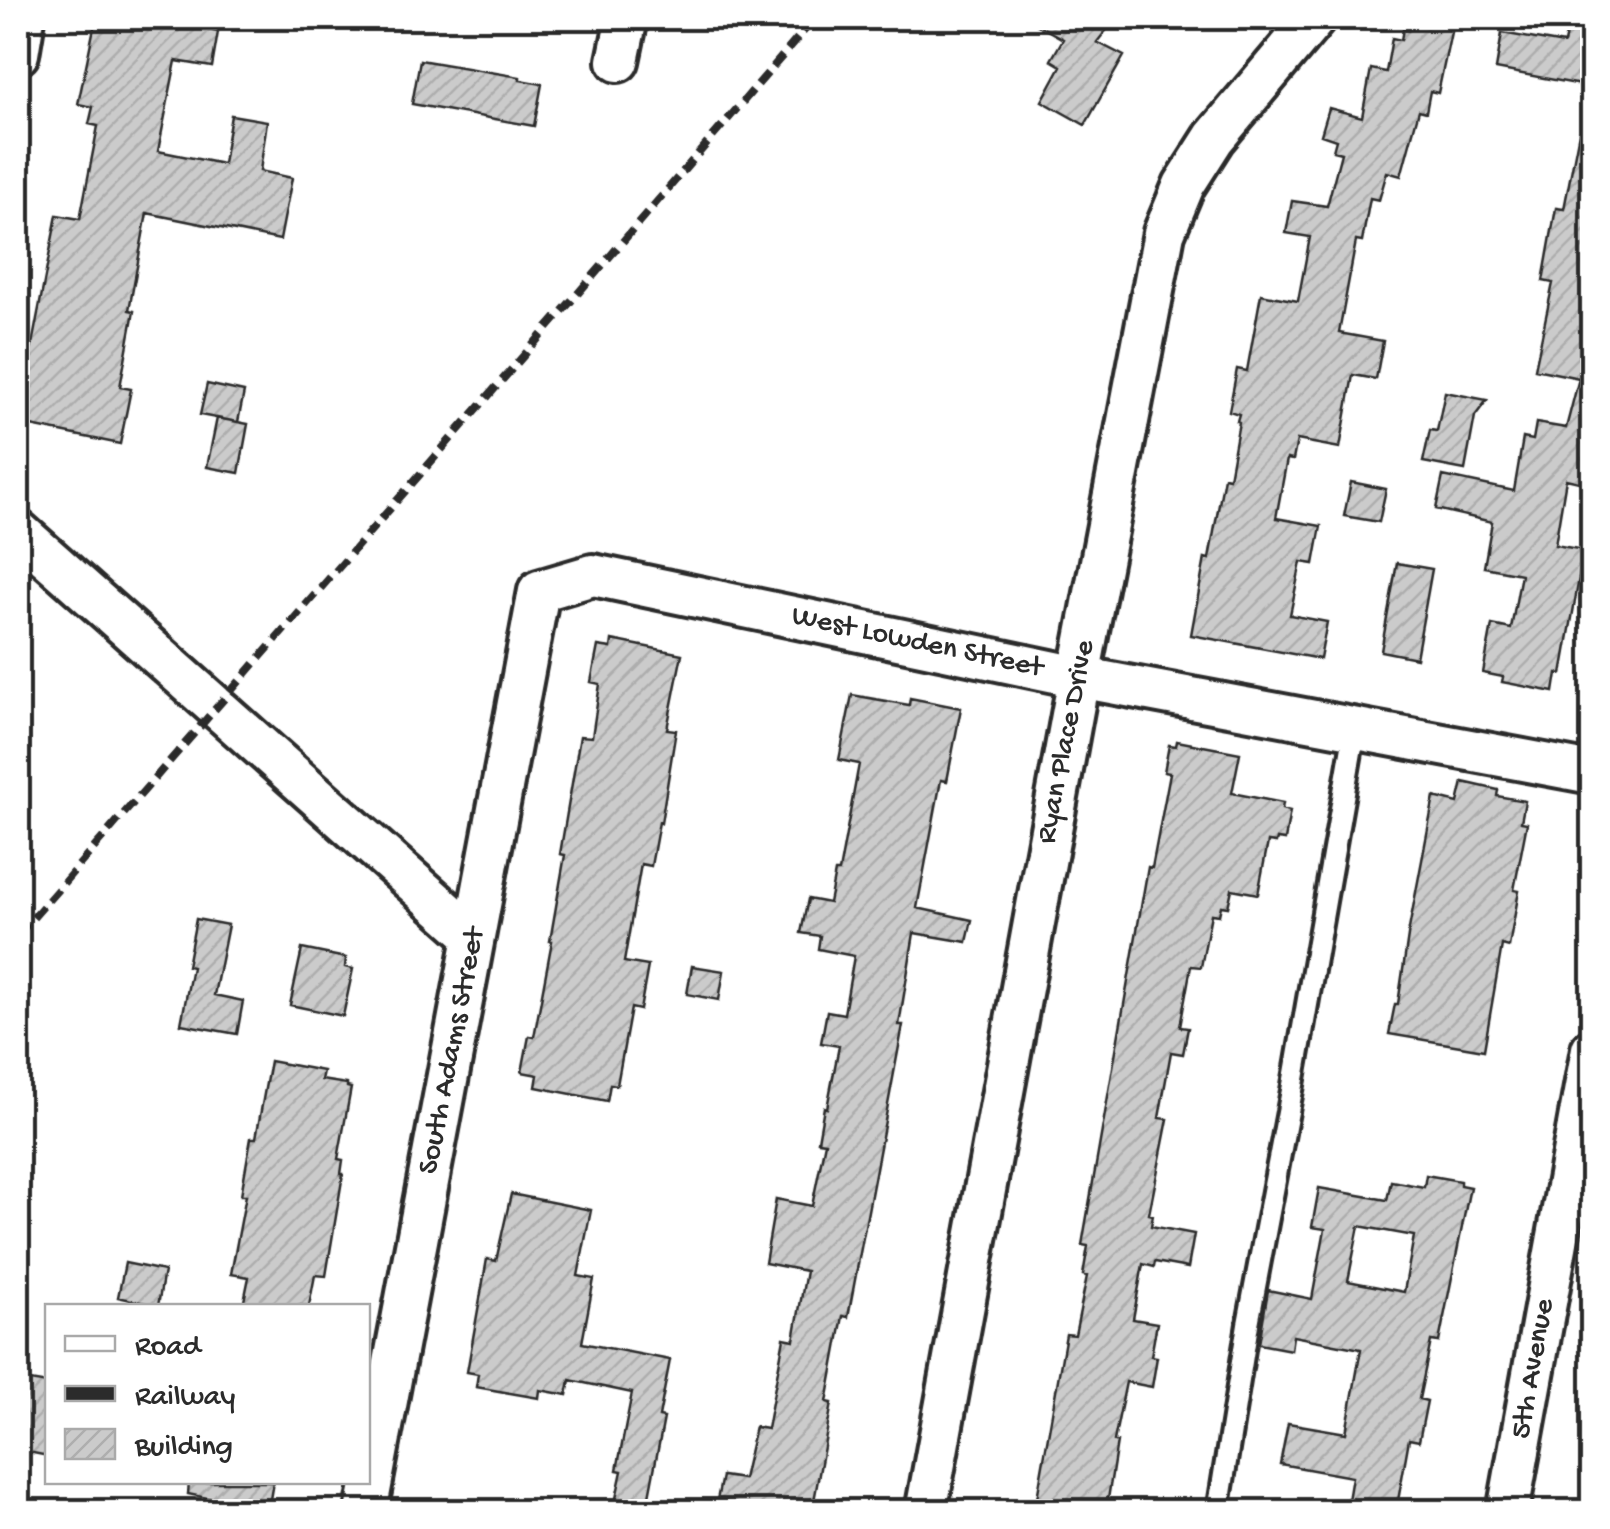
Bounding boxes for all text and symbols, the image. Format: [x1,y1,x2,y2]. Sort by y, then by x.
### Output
street label: West Lowden Street [788,599,1048,687]
street label: Ryan Place Drive [1030,637,1104,847]
street label: South Adams Street [412,922,495,1177]
street label: 5th Avenue [1504,1296,1564,1442]
legend [45,1304,370,1484]
text: Road [135,1331,203,1366]
text: Railway [135,1381,235,1416]
text: Building [134,1431,233,1466]

